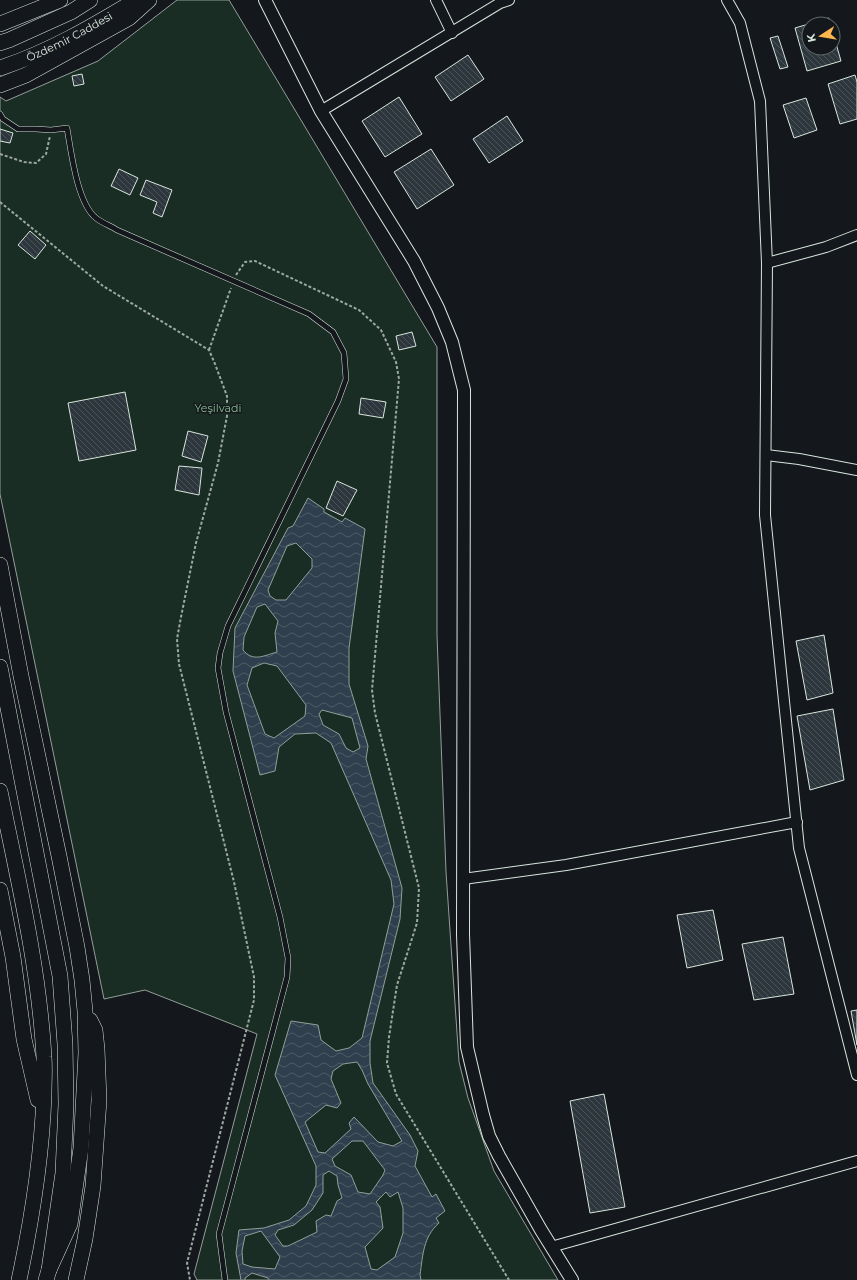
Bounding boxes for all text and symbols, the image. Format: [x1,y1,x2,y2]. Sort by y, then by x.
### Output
street label: Özdemir Caddesi [24,9,115,65]
north arrow [801,16,841,56]
text: K [803,32,819,44]
park label: Yeşilvadi [195,401,241,415]

